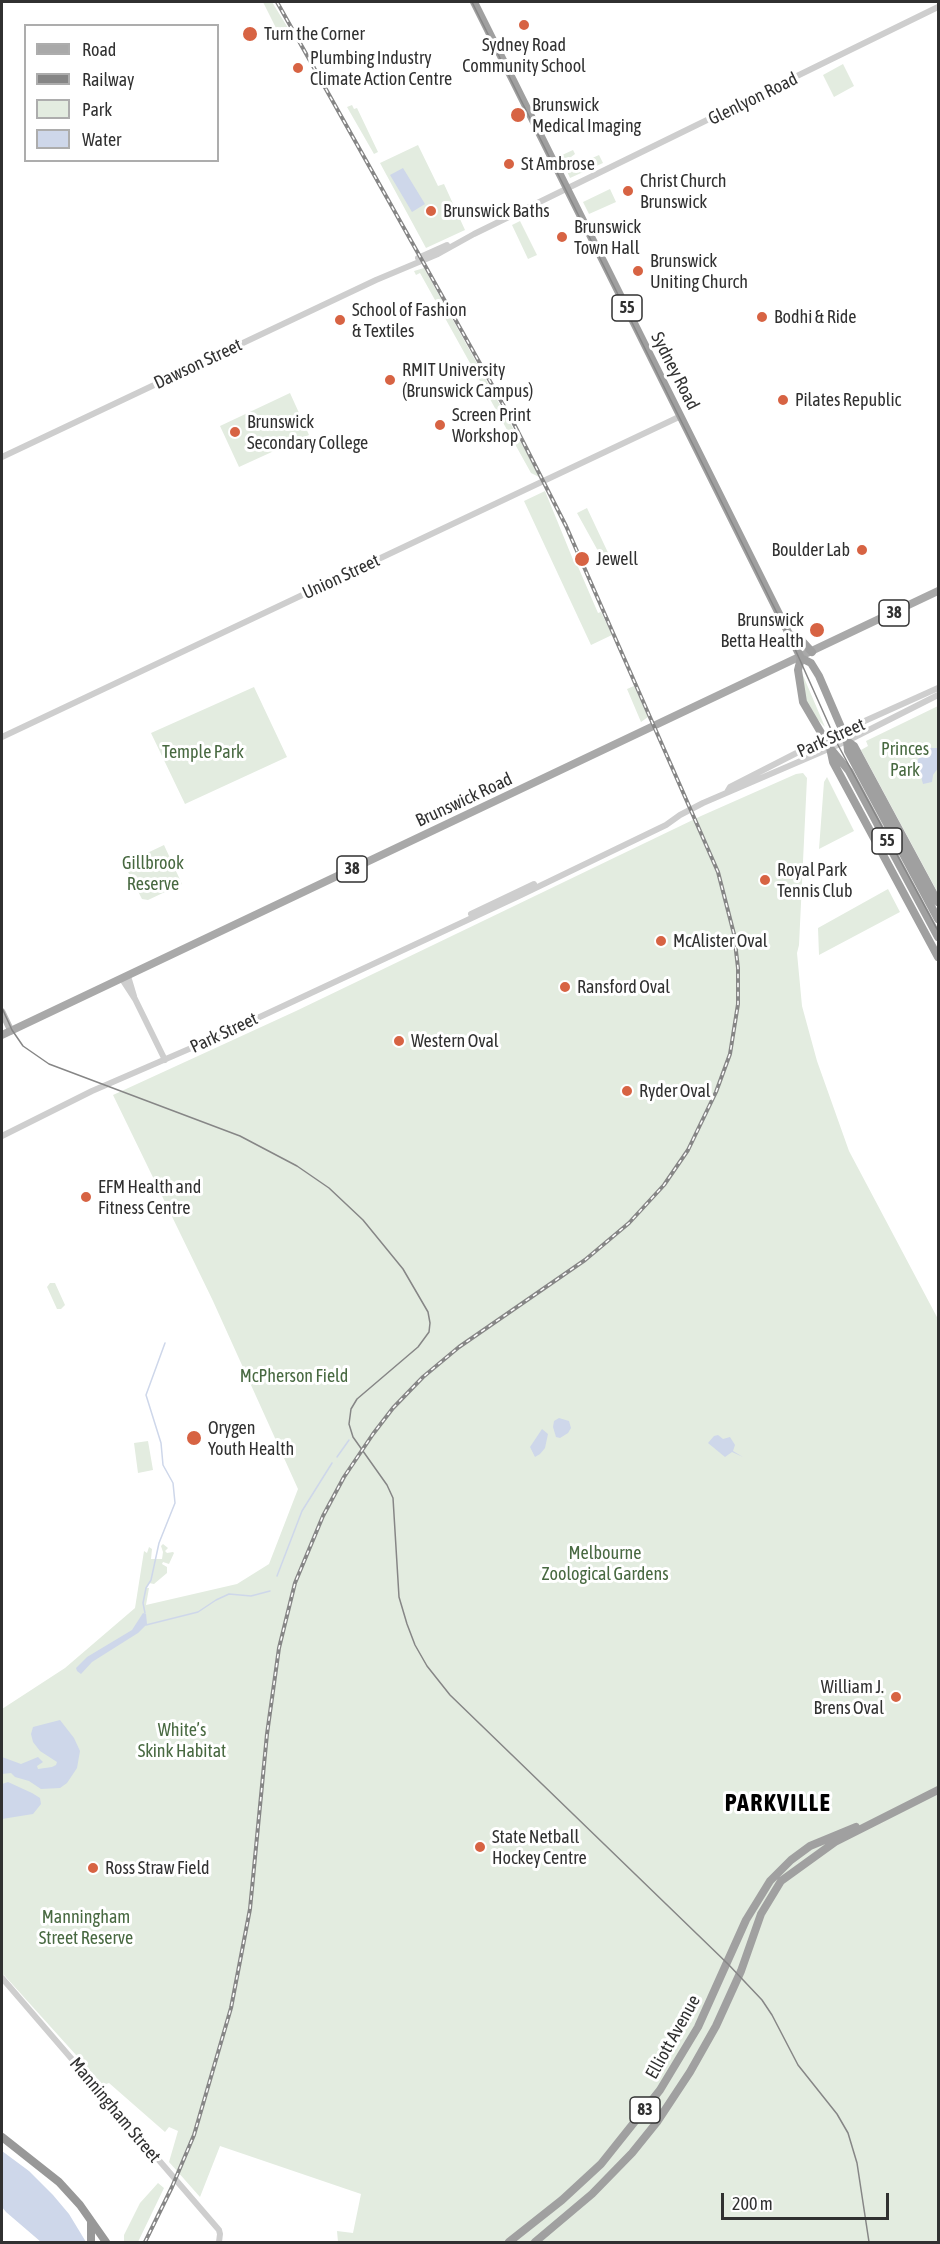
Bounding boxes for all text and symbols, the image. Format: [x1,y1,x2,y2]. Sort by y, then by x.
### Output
marker: Sydney Road Community School [517,18,531,32]
place label: Turn the Corner [264,23,365,45]
legend [24,24,219,162]
marker: Turn the Corner [241,25,259,43]
place label: Sydney Road Community School [462,34,586,76]
text: Road [82,39,116,60]
place label: Plumbing Industry Climate Action Centre [310,47,452,90]
marker: Plumbing Industry Climate Action Centre [291,61,305,75]
street label: Glenlyon Road [705,68,801,130]
text: Railway [82,69,134,90]
place label: Brunswick Medical Imaging [532,94,641,136]
text: Park [82,99,112,120]
marker: Brunswick Medical Imaging [509,106,527,124]
text: Water [82,129,121,150]
place label: St Ambrose [521,153,595,175]
marker: St Ambrose [502,157,516,171]
place label: Christ Church Brunswick [640,170,727,213]
marker: Christ Church Brunswick [621,184,635,198]
place label: Brunswick Baths [443,200,550,222]
marker: Brunswick Baths [424,204,438,218]
place label: Brunswick Town Hall [574,216,641,258]
marker: Brunswick Town Hall [555,230,569,244]
place label: Brunswick Uniting Church [650,250,748,292]
marker: Brunswick Uniting Church [631,264,645,278]
road number: 55 [612,295,642,321]
place label: School of Fashion & Textiles [352,299,467,342]
place label: Bodhi & Ride [774,306,857,328]
marker: Bodhi & Ride [755,310,769,324]
marker: School of Fashion & Textiles [333,313,347,327]
street label: Sydney Road [646,329,704,413]
street label: Dawson Street [151,334,245,394]
place label: RMIT University (Brunswick Campus) [402,359,533,401]
marker: RMIT University (Brunswick Campus) [383,373,397,387]
place label: Pilates Republic [795,389,901,411]
marker: Pilates Republic [776,393,790,407]
place label: Screen Print Workshop [452,404,531,446]
place label: Brunswick Secondary College [247,411,368,454]
marker: Screen Print Workshop [433,418,447,432]
marker: Brunswick Secondary College [228,425,242,439]
place label: Boulder Lab [771,539,850,561]
marker: Boulder Lab [855,543,869,557]
place label: Jewell [596,548,638,570]
street label: Union Street [299,550,383,604]
marker: Jewell [573,550,591,568]
road number: 38 [879,600,909,626]
place label: Brunswick Betta Health [720,609,804,652]
marker: Brunswick Betta Health [808,621,826,639]
street label: Park Street [794,713,868,763]
park label: Princes Park [881,738,929,780]
park label: Temple Park [162,741,244,763]
street label: Brunswick Road [412,768,516,832]
road number: 55 [872,828,902,854]
park label: Gillbrook Reserve [122,852,184,894]
road number: 38 [337,856,367,882]
place label: Royal Park Tennis Club [777,859,853,902]
marker: Royal Park Tennis Club [758,873,772,887]
place label: McAlister Oval [673,930,768,952]
marker: McAlister Oval [654,934,668,948]
place label: Ransford Oval [577,976,670,998]
marker: Ransford Oval [558,980,572,994]
street label: Park Street [187,1008,261,1058]
place label: Western Oval [411,1030,499,1052]
marker: Western Oval [392,1034,406,1048]
place label: Ryder Oval [639,1080,711,1102]
marker: Ryder Oval [620,1084,634,1098]
place label: EFM Health and Fitness Centre [98,1176,201,1218]
marker: EFM Health and Fitness Centre [79,1190,93,1204]
park label: McPherson Field [240,1365,348,1387]
place label: Orygen Youth Health [208,1417,294,1460]
marker: Orygen Youth Health [185,1429,203,1447]
park label: Melbourne Zoological Gardens [541,1542,669,1584]
place label: William J. Brens Oval [814,1676,884,1718]
marker: William J. Brens Oval [889,1690,903,1704]
park label: White’s Skink Habitat [138,1719,226,1762]
district label: PARKVILLE [725,1789,831,1817]
place label: State Netball Hockey Centre [492,1826,587,1868]
marker: State Netball Hockey Centre [473,1840,487,1854]
place label: Ross Straw Field [105,1857,210,1879]
marker: Ross Straw Field [86,1861,100,1875]
park label: Manningham Street Reserve [39,1906,133,1948]
street label: Elliott Avenue [641,1991,705,2083]
street label: Manningham Street [65,2053,165,2167]
road number: 83 [630,2097,660,2123]
scale bar [724,2181,892,2219]
text: 200 m [732,2193,773,2214]

